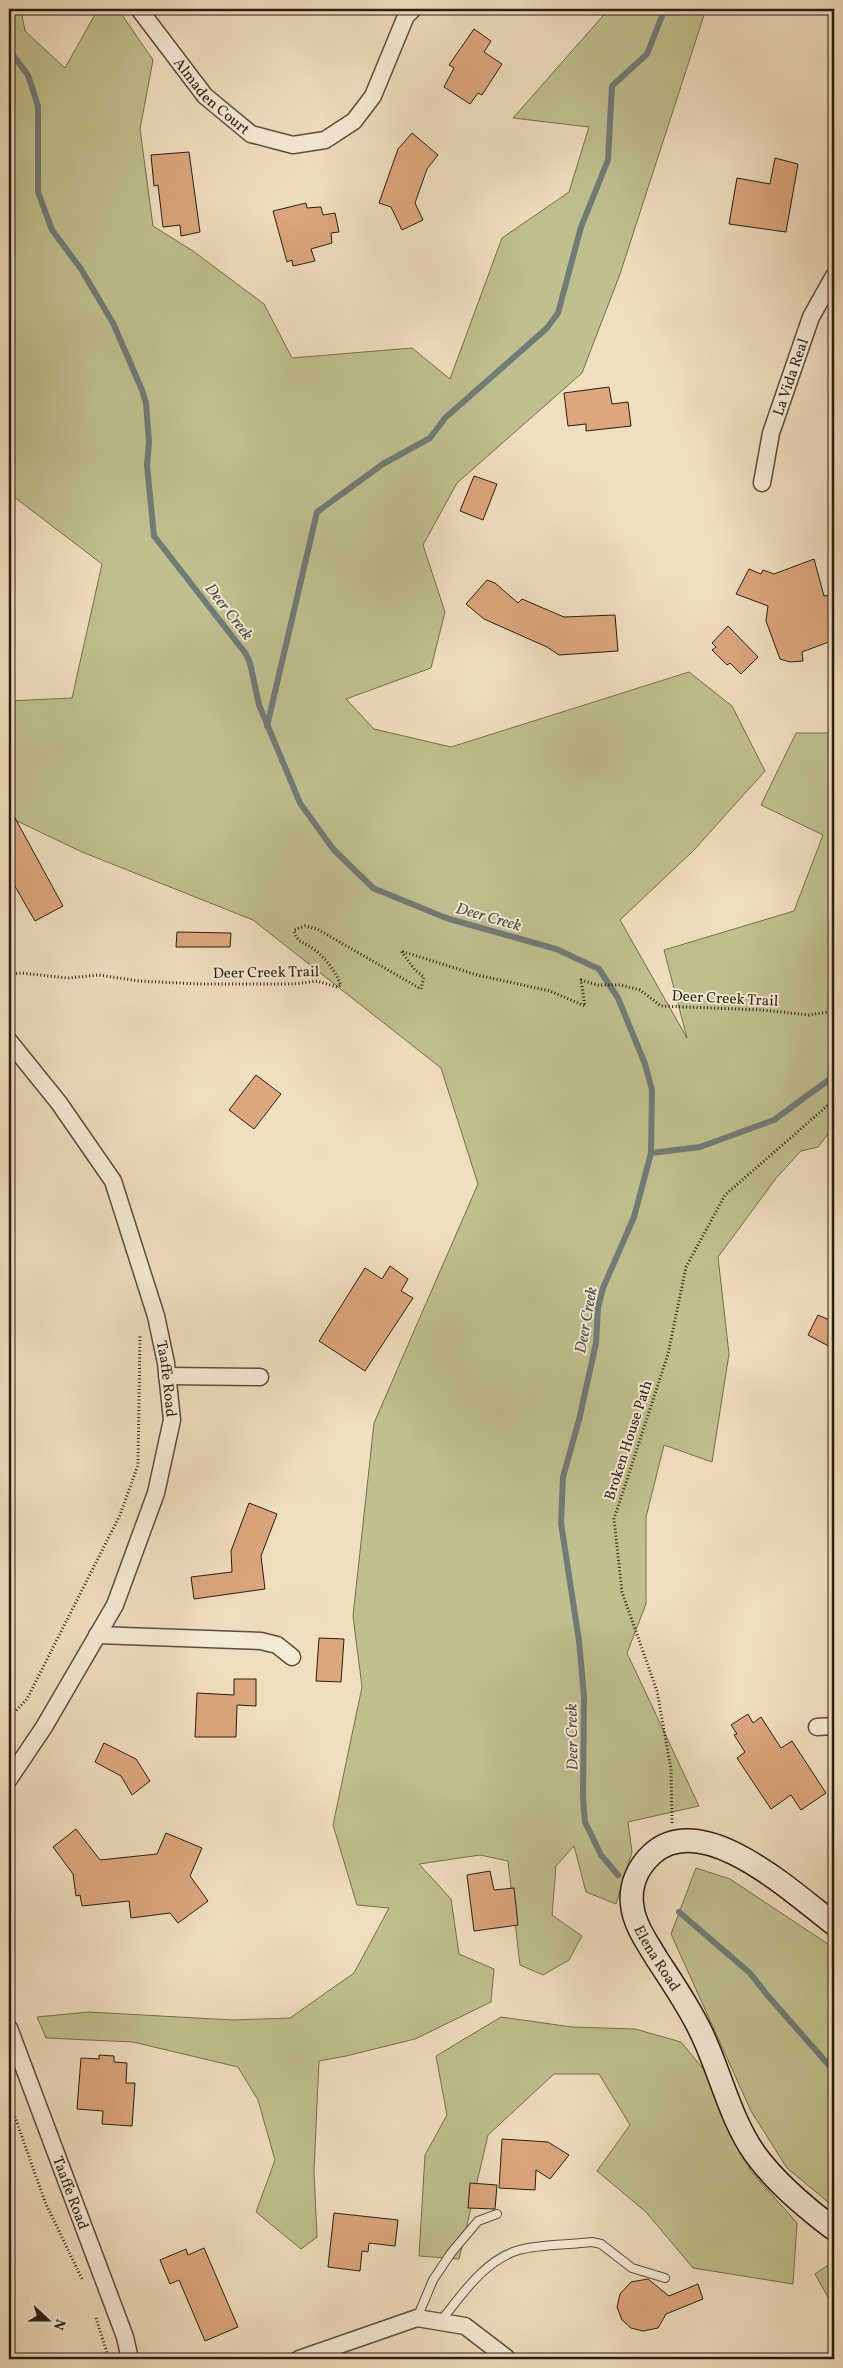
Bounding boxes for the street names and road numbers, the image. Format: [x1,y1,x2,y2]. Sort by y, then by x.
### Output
street label: Almaden Court [168,54,253,141]
street label: La Vida Real [769,336,815,419]
street label: Deer Creek Trail [213,962,319,985]
street label: Deer Creek Trail [671,986,779,1013]
street label: Taaffe Road [150,1339,181,1418]
street label: Broken House Path [600,1378,659,1503]
street label: Elena Road [627,1922,684,1996]
street label: Taaffe Road [46,2154,93,2233]

